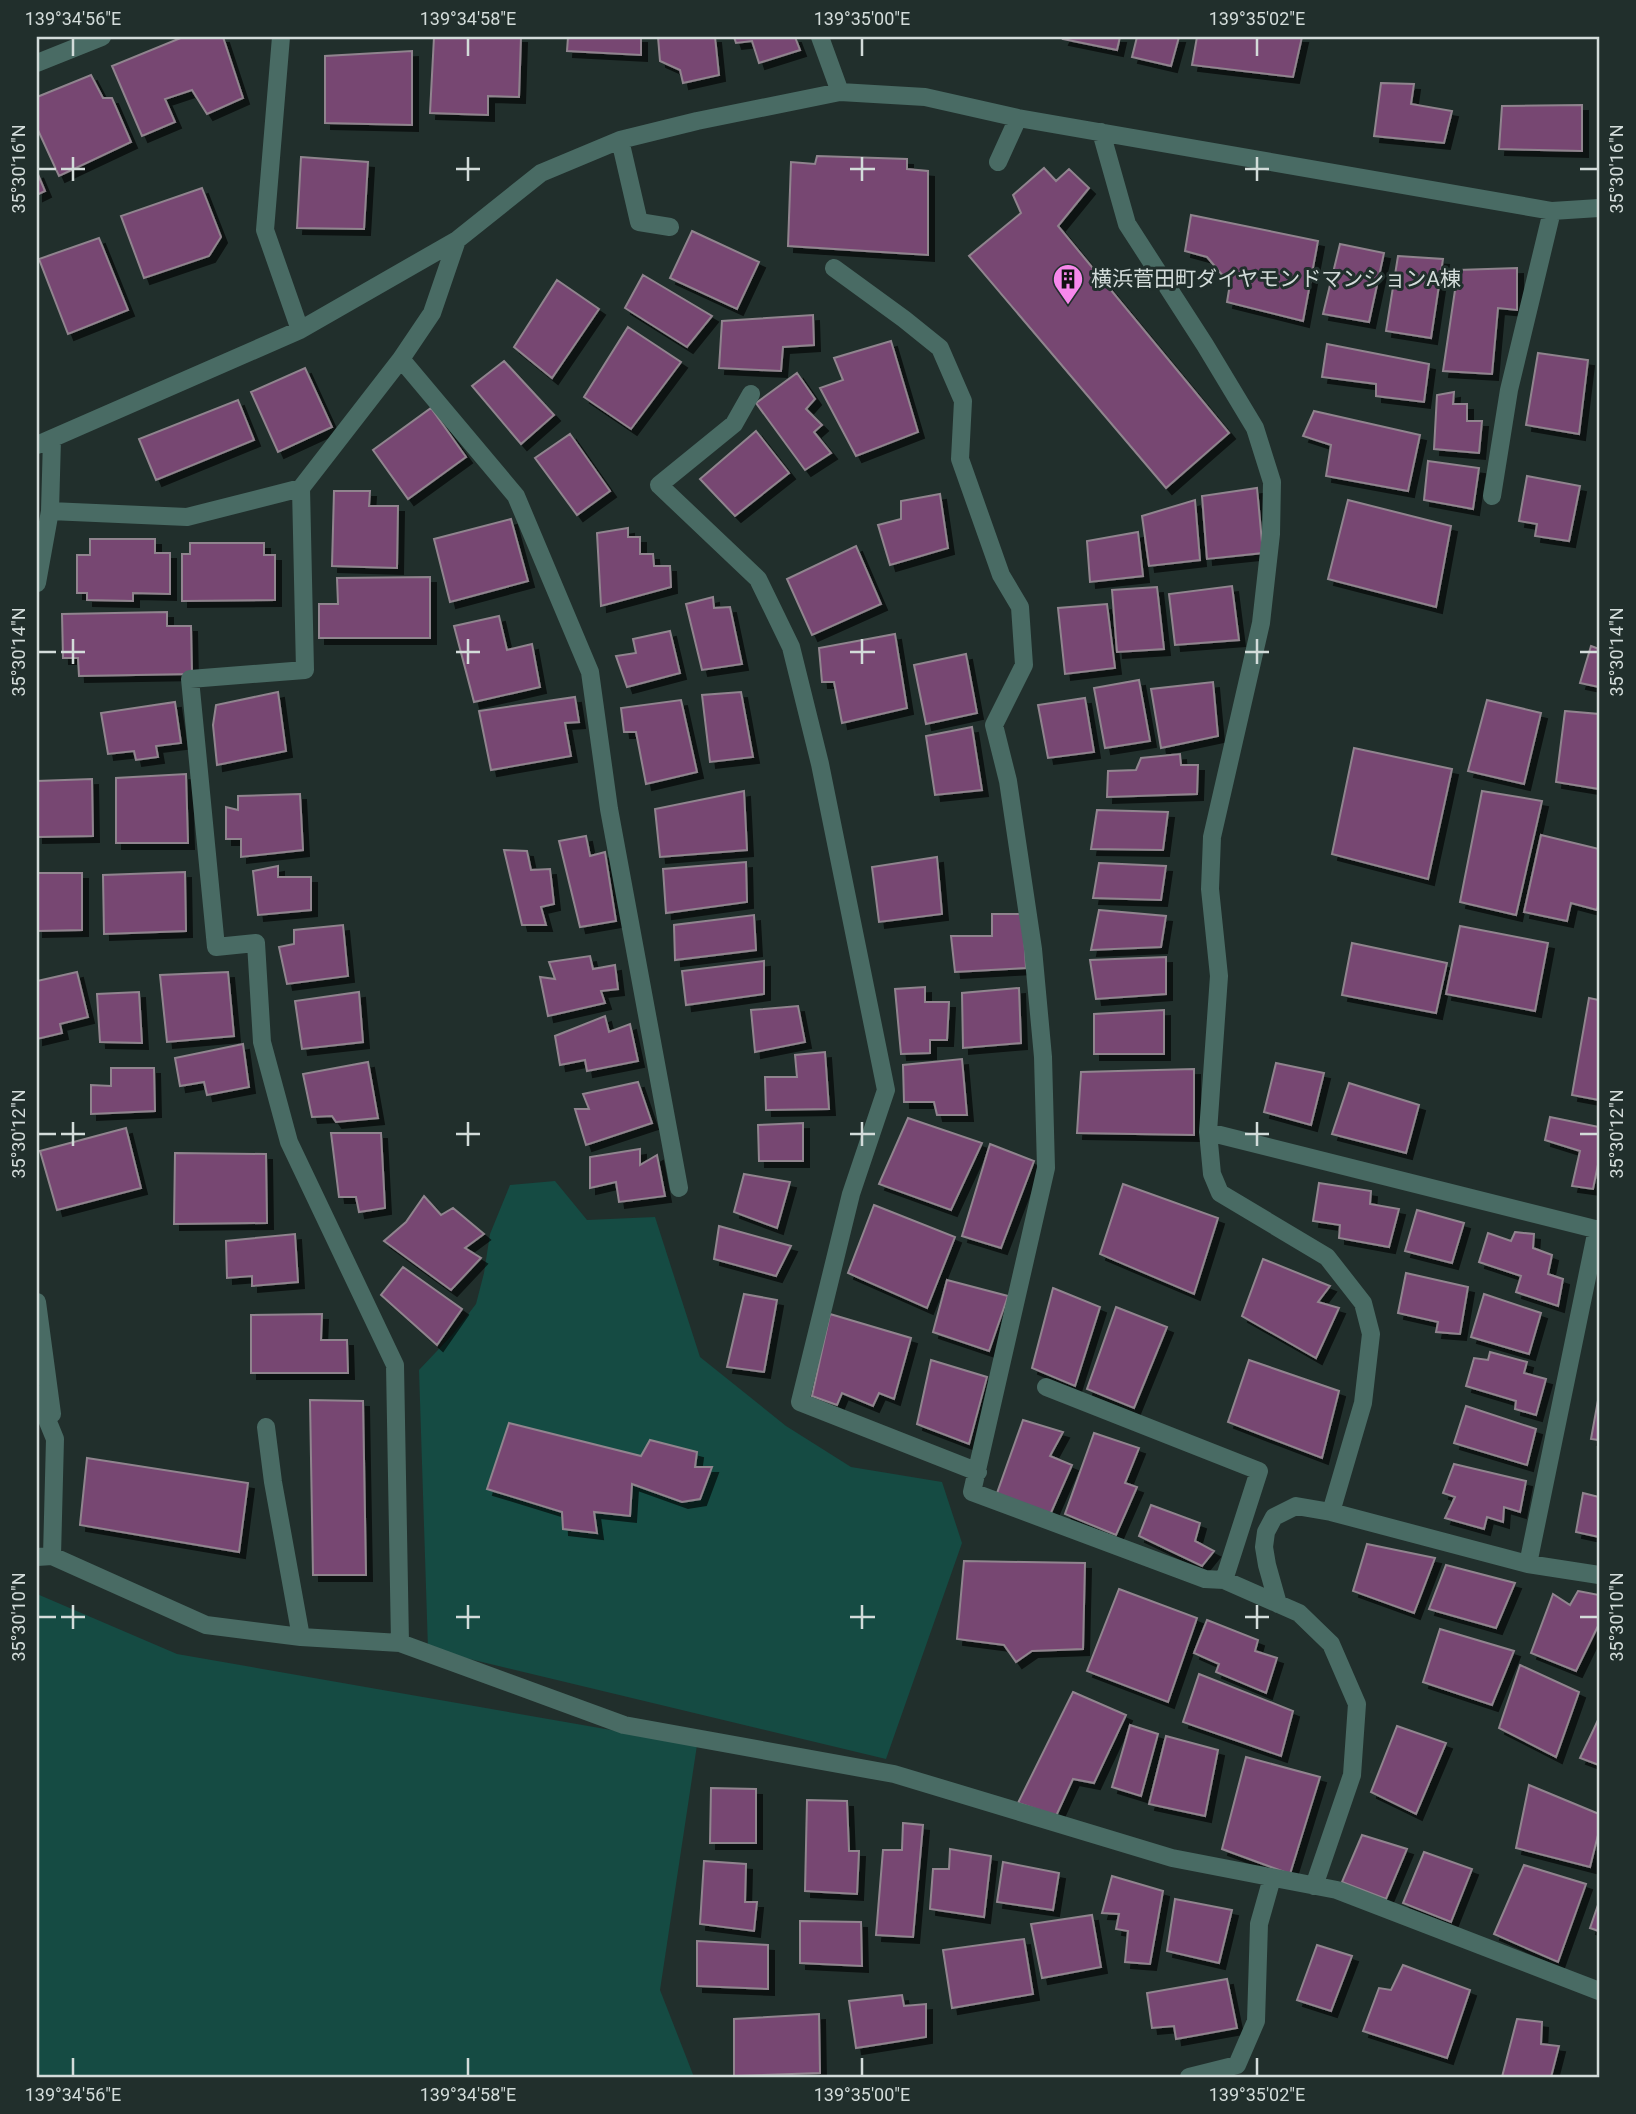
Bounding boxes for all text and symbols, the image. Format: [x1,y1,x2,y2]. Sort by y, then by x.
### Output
text: 139°34'56"E [25,8,121,29]
text: 139°34'58"E [420,8,516,29]
text: 139°35'00"E [814,8,910,29]
text: 139°35'02"E [1209,8,1305,29]
text: 35°30'16"N [8,124,29,214]
text: 35°30'16"N [1606,124,1627,214]
building icon: 横浜菅田町ダイヤモンドマンションA棟 [1051,262,1085,306]
place label: 横浜菅田町ダイヤモンドマンションA棟 [1091,267,1461,291]
text: 35°30'14"N [8,607,29,697]
text: 35°30'14"N [1606,607,1627,697]
text: 35°30'12"N [8,1089,29,1179]
text: 35°30'12"N [1606,1089,1627,1179]
text: 35°30'10"N [8,1572,29,1662]
text: 35°30'10"N [1606,1572,1627,1662]
text: 139°34'56"E [25,2084,121,2105]
text: 139°34'58"E [420,2084,516,2105]
text: 139°35'00"E [814,2084,910,2105]
text: 139°35'02"E [1209,2084,1305,2105]

